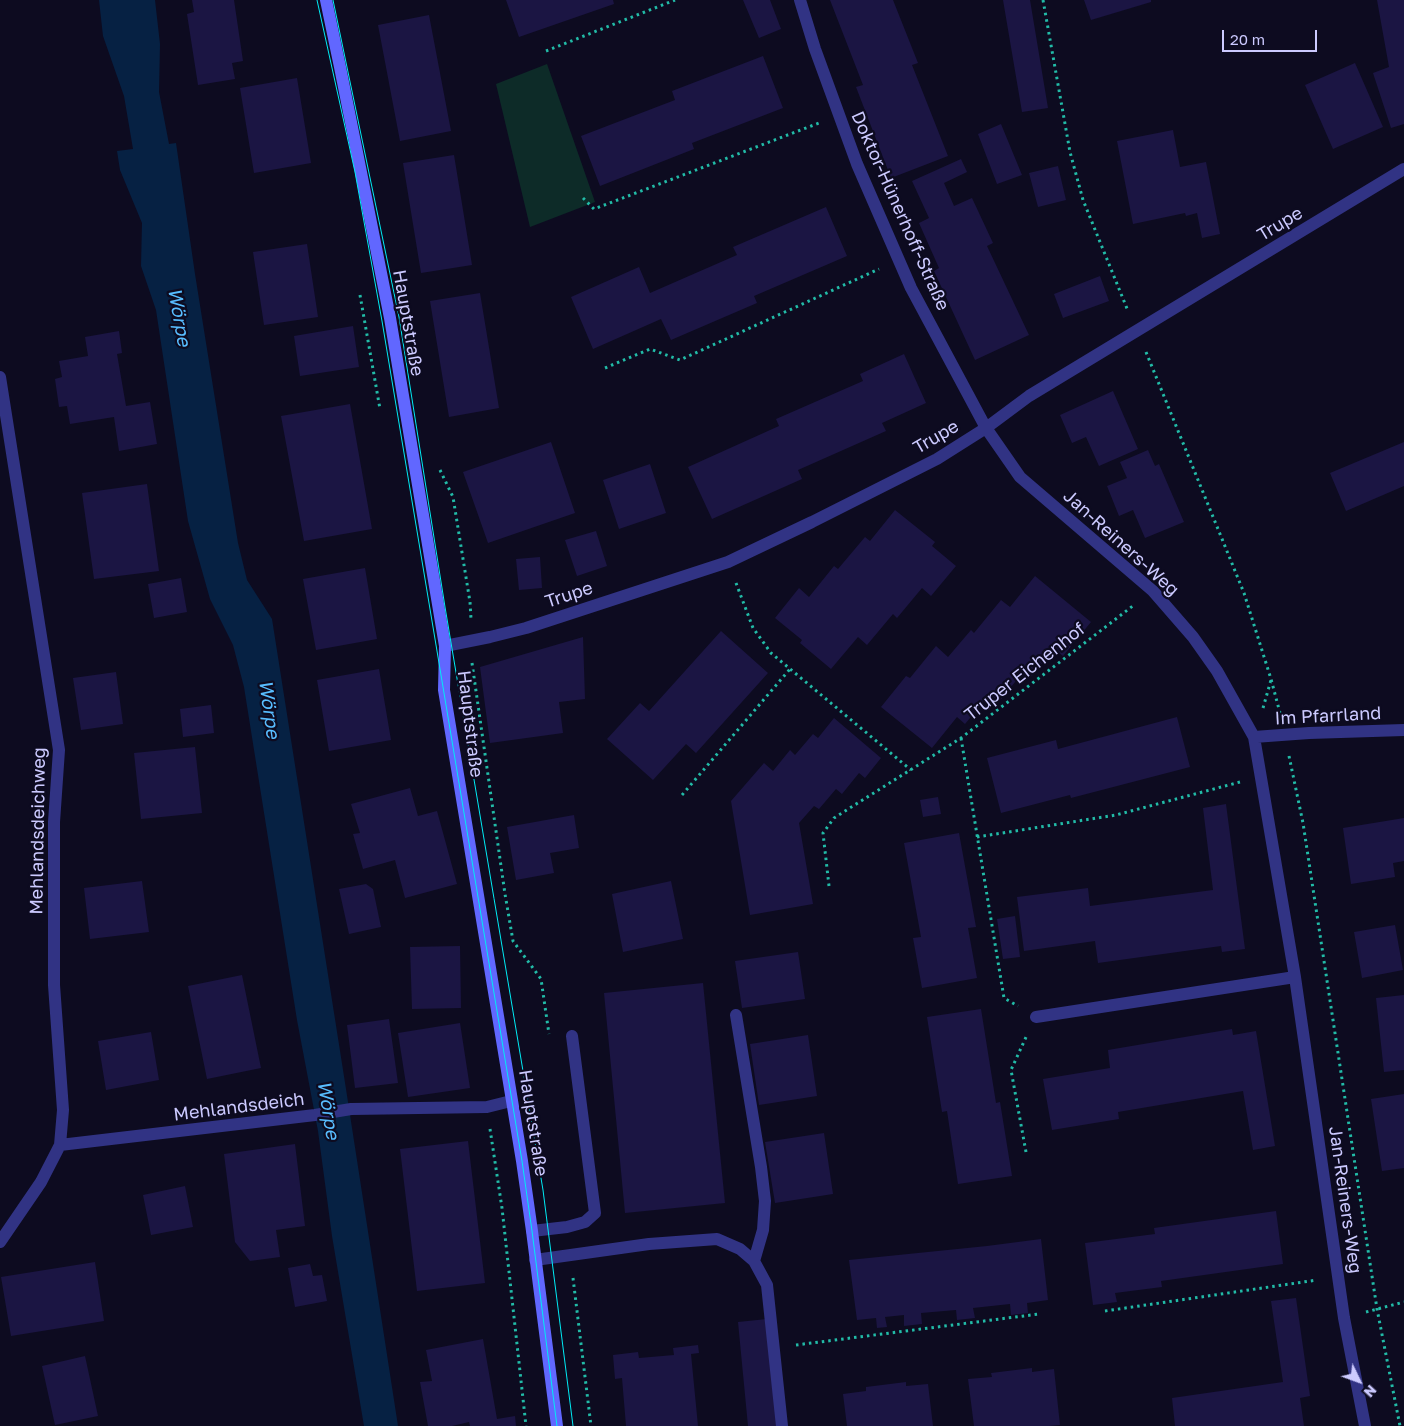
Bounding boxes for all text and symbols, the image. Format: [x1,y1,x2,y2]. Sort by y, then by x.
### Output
scale bar [1224,20,1319,52]
text: 20 m [1230,30,1265,48]
street label: Doktor-Hünerhoff-Straße [846,108,954,314]
street label: Trupe [1253,202,1307,246]
street label: Hauptstraße [388,268,428,378]
water label: Wörpe [163,286,195,348]
street label: Trupe [909,415,963,459]
street label: Jan-Reiners-Weg [1059,485,1183,601]
street label: Trupe [542,577,596,613]
street label: Truper Eichenhof [960,618,1090,726]
street label: Hauptstraße [453,669,487,779]
water label: Wörpe [254,678,284,740]
street label: Im Pfarrland [1274,702,1382,730]
street label: Mehlandsdeichweg [26,747,50,915]
street label: Hauptstraße [514,1068,552,1178]
water label: Wörpe [312,1079,344,1141]
street label: Mehlandsdeich [172,1088,306,1126]
street label: Jan-Reiners-Weg [1324,1125,1366,1275]
north arrow [1334,1356,1384,1406]
text: N [1361,1382,1380,1401]

